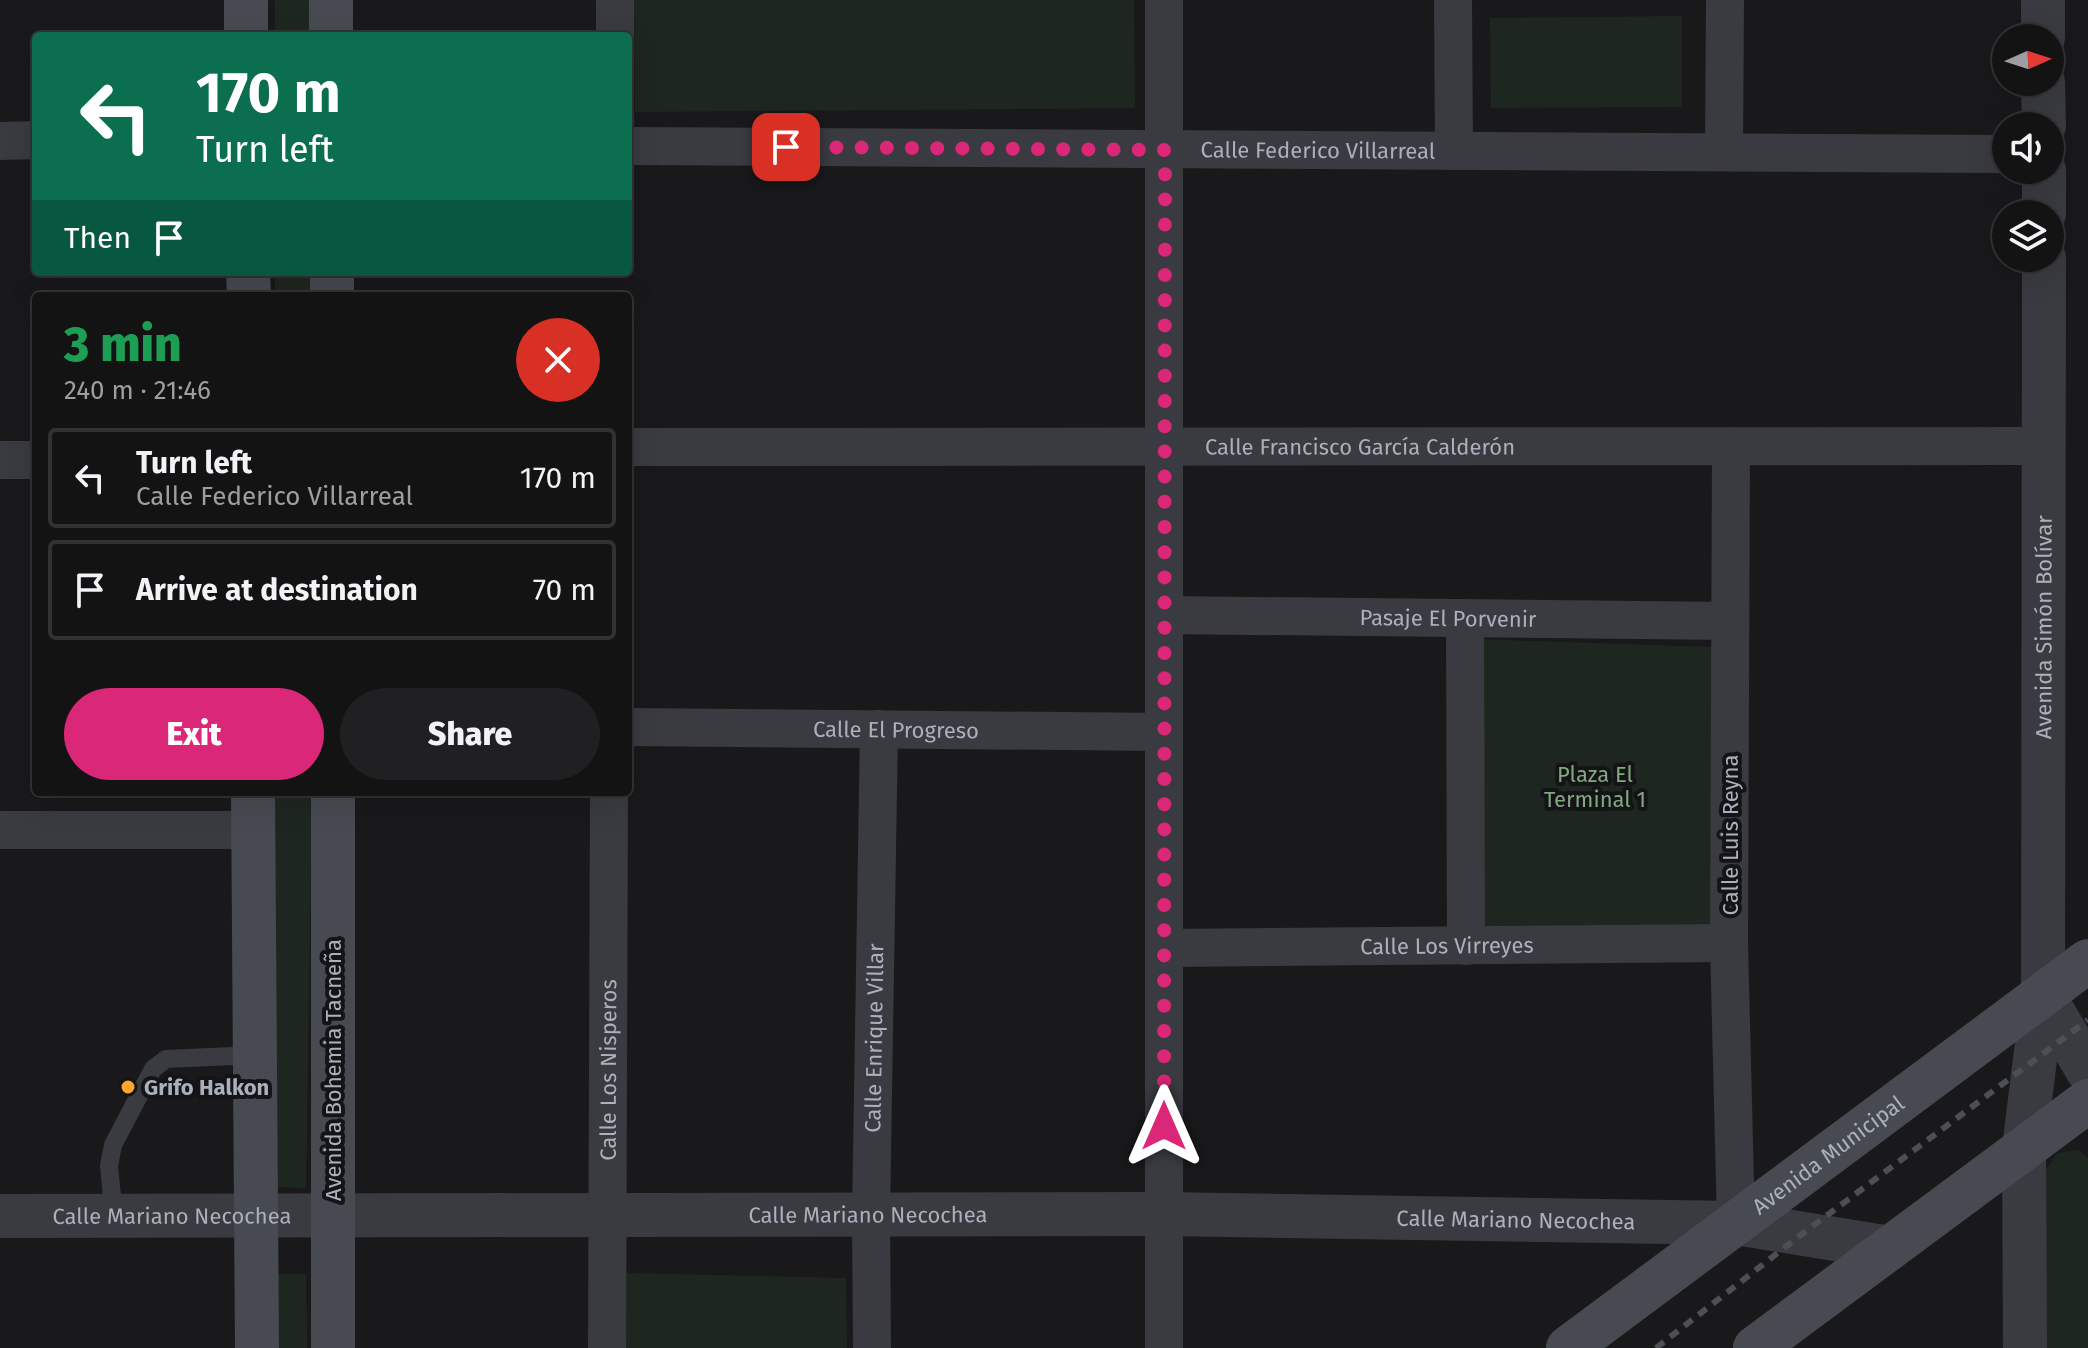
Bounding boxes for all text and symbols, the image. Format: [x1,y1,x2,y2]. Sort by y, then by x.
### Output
north arrow [1992,24,2064,96]
map controls [1992,24,2064,272]
text: 170 m [196,60,341,127]
icon: left [64,64,168,168]
button: sound [1992,112,2064,184]
pin [752,113,820,181]
icon: arrive [764,125,808,169]
text: Turn left [196,128,334,172]
street label: Calle Federico Villarreal [1201,136,1435,165]
button: layers [1992,200,2064,272]
icon: arrive [147,216,191,260]
text: Then [64,220,131,256]
text: 3 min [64,316,182,374]
button: close [516,318,600,402]
text: 240 m · 21:46 [64,375,211,406]
street label: Calle Francisco García Calderón [1205,433,1515,461]
text: Turn left [136,445,252,481]
icon: left [68,456,112,500]
text: 170 m [520,460,596,496]
text: Calle Federico Villarreal [136,481,413,512]
street label: Avenida Simón Bolívar [2030,515,2058,739]
icon: arrive [68,568,112,612]
text: Arrive at destination [136,572,418,608]
text: 70 m [533,572,596,608]
street label: Pasaje El Porvenir [1359,604,1537,633]
button: Exit [64,688,324,780]
button: Share [340,688,600,780]
street label: Calle El Progreso [813,716,979,744]
street label: Calle Luis Reyna [1717,755,1744,915]
park label: Plaza El Terminal 1 [1544,761,1646,813]
street label: Calle Los Virreyes [1360,932,1534,960]
street label: Avenida Bohemia Tacneña [320,939,347,1201]
street label: Calle Enrique Villar [859,943,889,1133]
street label: Calle Los Nisperos [595,979,622,1161]
place label: Grifo Halkon [144,1074,269,1101]
marker: Grifo Halkon [119,1078,137,1096]
position arrow [1122,1084,1206,1168]
street label: Avenida Municipal [1747,1090,1909,1220]
street label: Calle Mariano Necochea [748,1201,988,1229]
street label: Calle Mariano Necochea [52,1202,292,1230]
street label: Calle Mariano Necochea [1396,1205,1636,1235]

